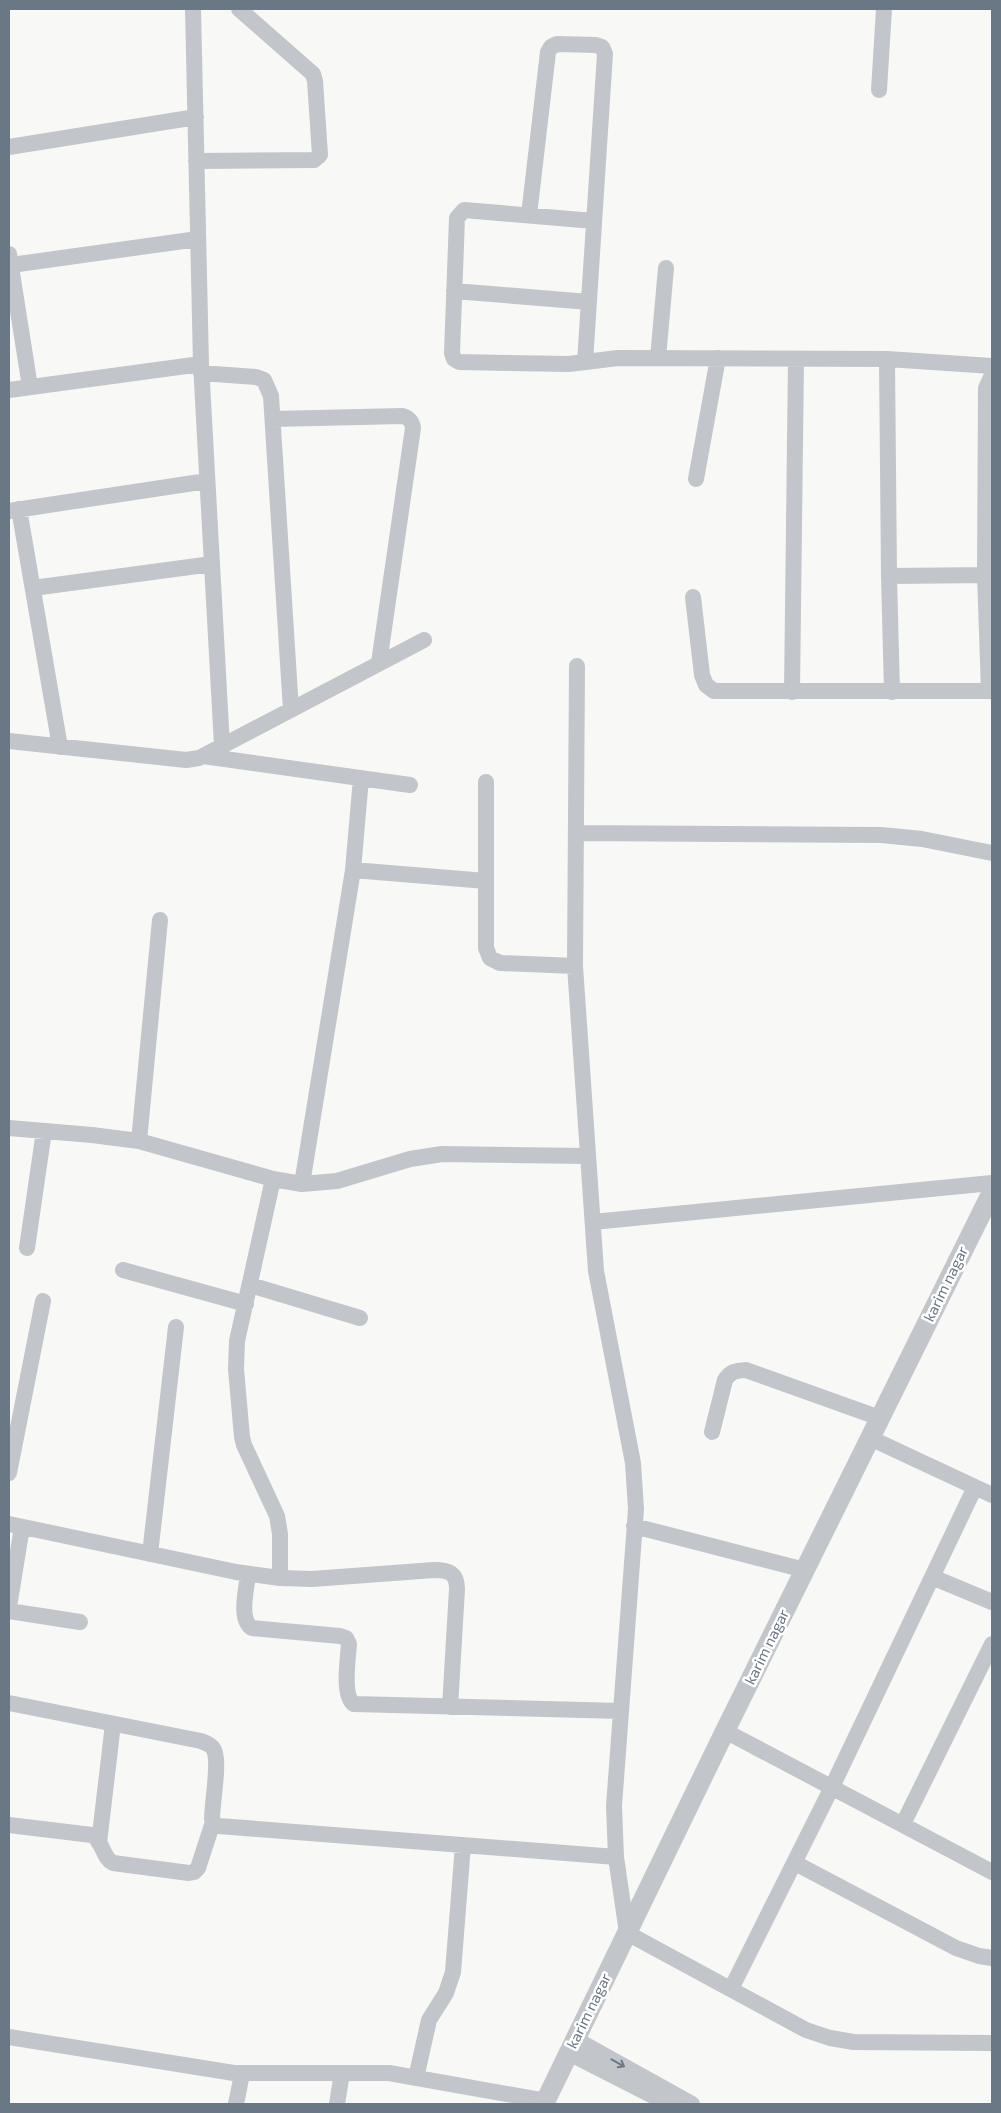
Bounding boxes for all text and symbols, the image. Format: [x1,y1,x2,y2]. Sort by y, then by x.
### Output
street label: karim nagar [919,1243,971,1324]
street label: karim nagar [740,1606,792,1687]
street label: karim nagar [562,1970,614,2051]
one-way arrow [610,2059,625,2068]

